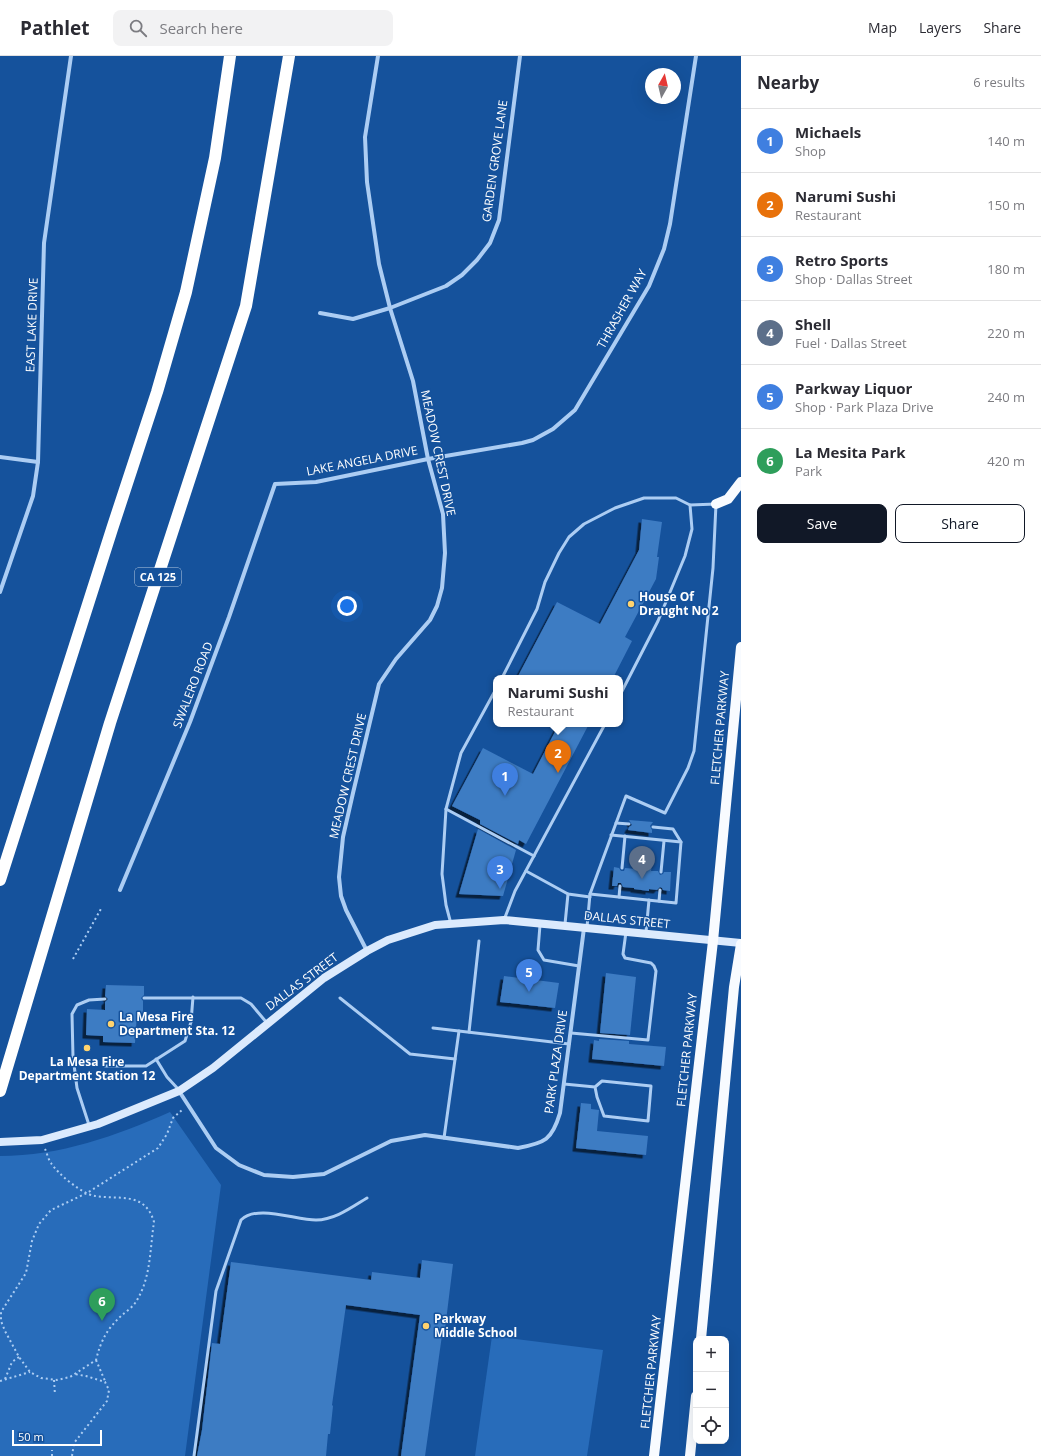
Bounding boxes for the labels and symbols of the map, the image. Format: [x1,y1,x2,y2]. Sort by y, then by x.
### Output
north arrow [645,68,681,104]
street label: GARDEN GROVE LANE [478,99,511,223]
street label: THRASHER WAY [593,266,651,352]
street label: EAST LAKE DRIVE [21,277,42,373]
street label: MEADOW CREST DRIVE [417,388,460,518]
street label: LAKE ANGELA DRIVE [305,441,419,480]
road number: CA 125 [135,568,181,586]
place label: House Of Draught No 2 [639,588,719,619]
your location [337,596,357,616]
marker: House Of Draught No 2 [626,599,636,609]
street label: SWALERO ROAD [168,639,217,730]
street label: FLETCHER PARKWAY [706,670,733,786]
street label: MEADOW CREST DRIVE [325,711,370,840]
pin: 2 [545,740,571,773]
pin: 1 [492,763,518,796]
pin: 4 [629,846,655,879]
pin: 3 [487,856,513,889]
street label: DALLAS STREET [583,907,671,933]
street label: DALLAS STREET [262,949,342,1014]
pin: 5 [516,959,542,992]
street label: FLETCHER PARKWAY [672,992,701,1108]
place label: La Mesa Fire Department Sta. 12 [119,1008,235,1039]
street label: PARK PLAZA DRIVE [540,1009,571,1115]
marker: La Mesa Fire Department Sta. 12 [106,1019,116,1029]
marker: La Mesa Fire Department Station 12 [82,1043,92,1053]
place label: La Mesa Fire Department Station 12 [19,1053,155,1084]
pin: 6 [89,1288,115,1321]
place label: Parkway Middle School [434,1310,517,1341]
street label: FLETCHER PARKWAY [636,1314,665,1430]
marker: Parkway Middle School [421,1321,431,1331]
scale bar [12,1428,102,1447]

